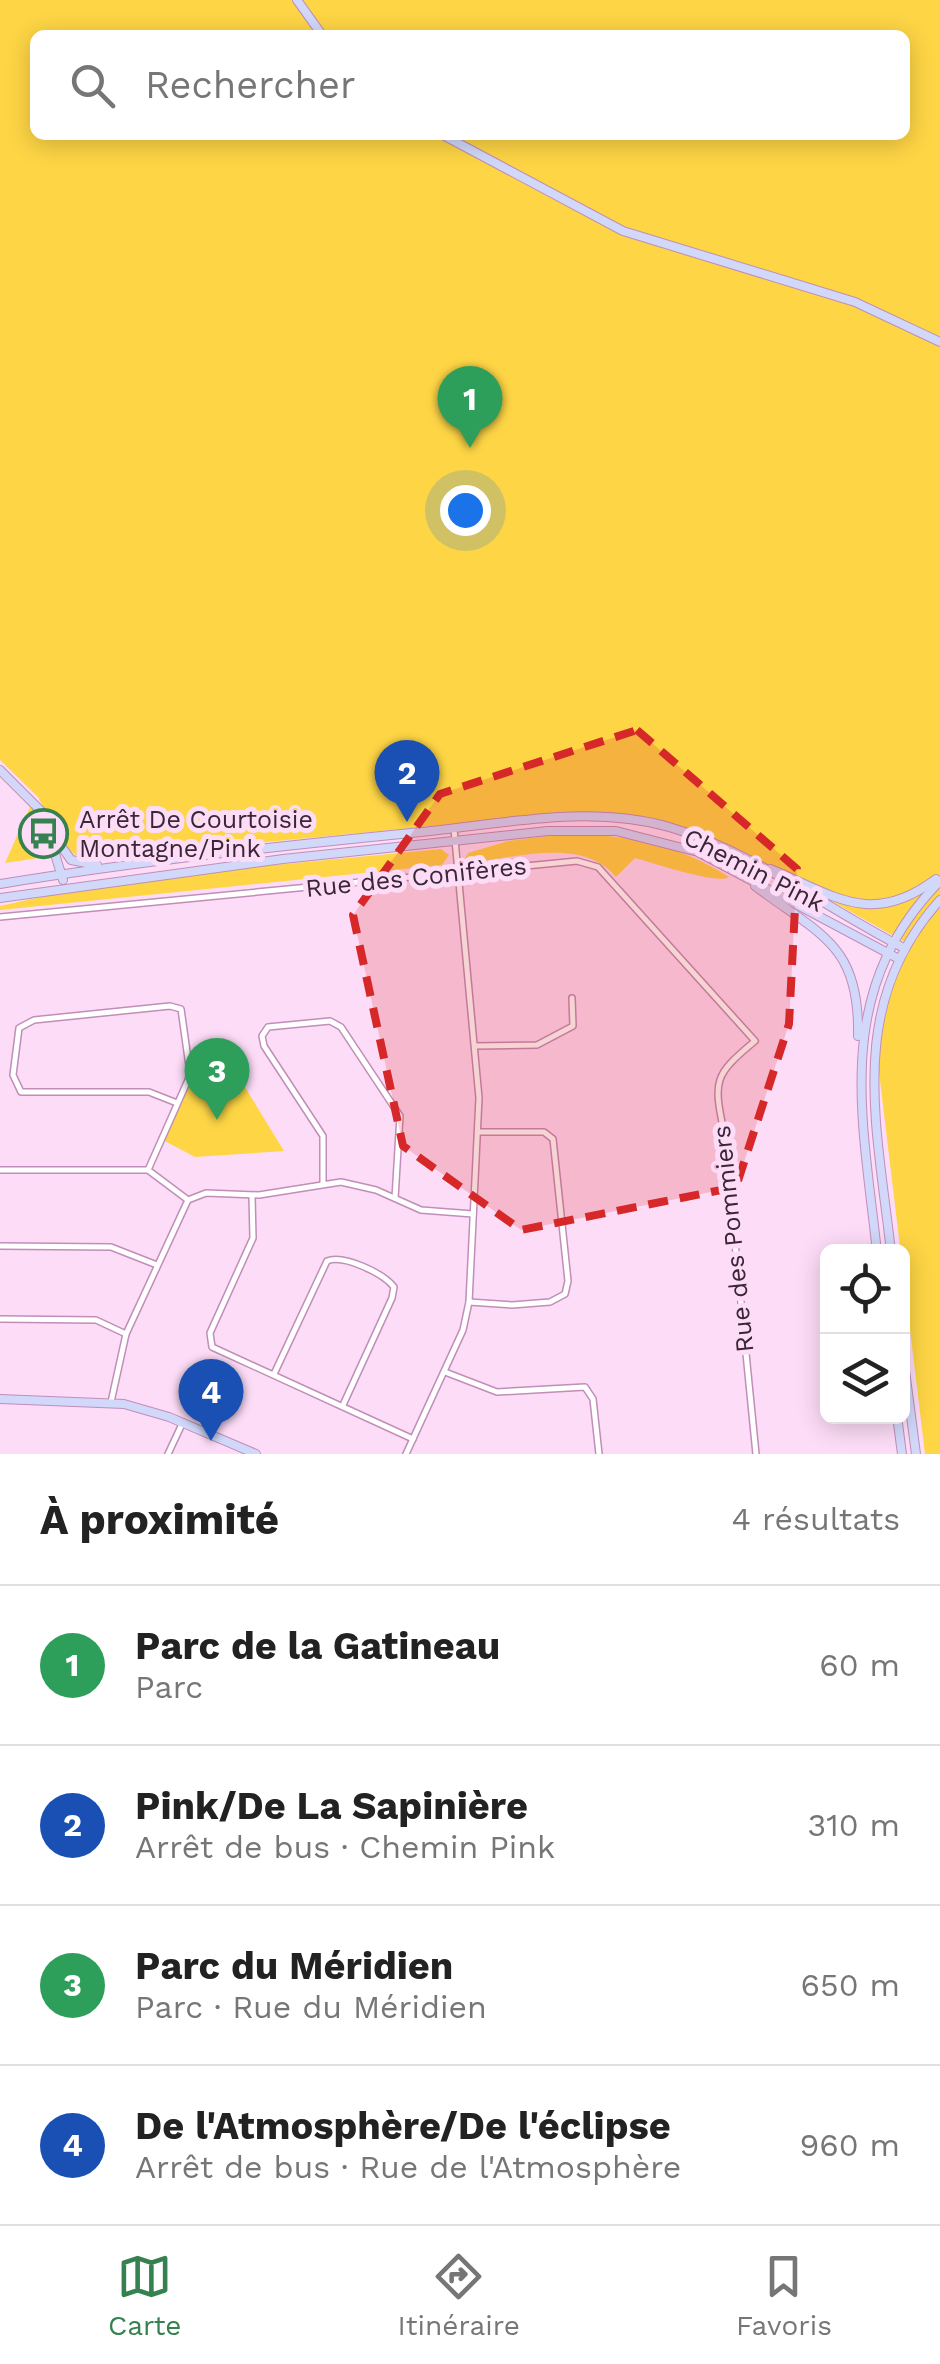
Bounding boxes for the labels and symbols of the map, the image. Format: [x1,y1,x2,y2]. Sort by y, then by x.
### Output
pin: 1 [438,366,502,448]
your location [440,485,491,536]
pin: 2 [374,740,440,822]
place label: Arrêt De Courtoisie Montagne/Pink [79,805,313,863]
bus stop icon: Arrêt De Courtoisie Montagne/Pink [18,807,70,859]
street label: Chemin Pink [679,822,829,918]
street label: Rue des Conifères [304,851,528,903]
pin: 3 [184,1038,250,1120]
street label: Rue des Pommiers [707,1124,759,1354]
pin: 4 [178,1358,244,1441]

